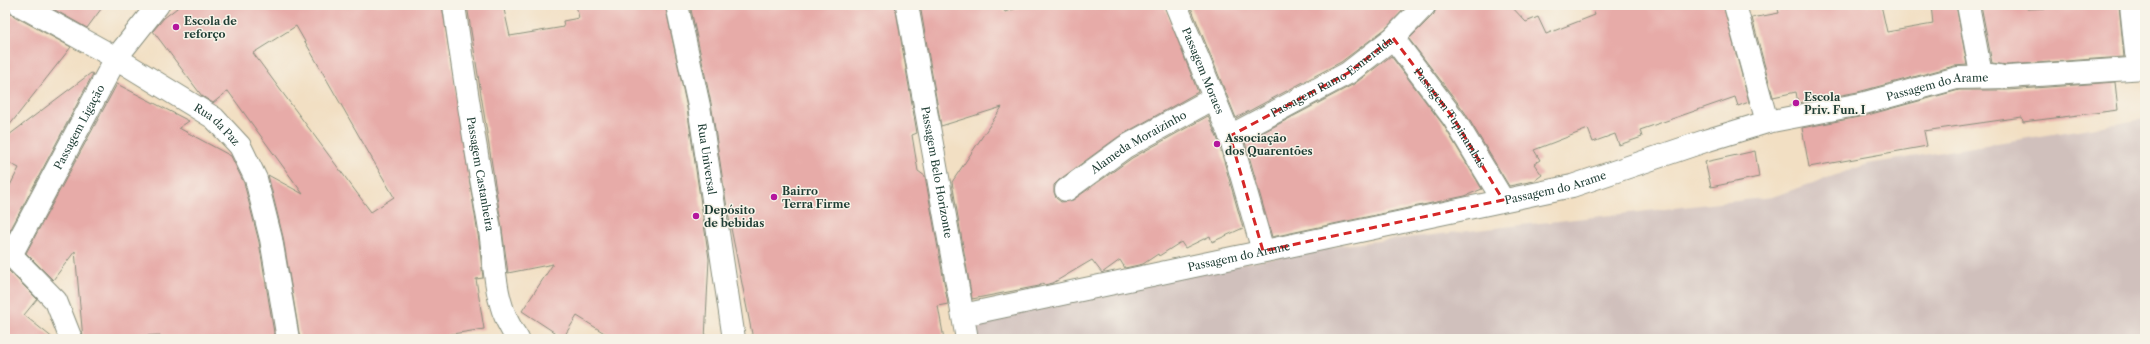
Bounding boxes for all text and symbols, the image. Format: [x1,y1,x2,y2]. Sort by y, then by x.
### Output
place label: Escola de reforço [184,14,237,41]
marker: Escola de reforço [171,22,181,32]
street label: Passagem Moraes [1179,25,1227,116]
street label: Passagem Ramo Esmeralda [1268,33,1396,120]
street label: Passagem Tupinambás [1411,65,1489,170]
street label: Passagem do Arame [1885,70,1988,104]
street label: Passagem Ligação [51,82,108,172]
place label: Escola Priv. Fun. I [1804,90,1866,117]
marker: Escola Priv. Fun. I [1791,98,1801,108]
street label: Rua da Paz [191,100,243,149]
street label: Passagem Belo Horizonte [918,105,956,239]
street label: Alameda Moraizinho [1087,107,1189,177]
street label: Passagem Castanheira [464,116,497,232]
street label: Rua Universal [695,122,719,196]
place label: Associação dos Quarentões [1224,131,1313,158]
marker: Associação dos Quarentões [1212,139,1222,149]
street label: Passagem do Arame [1503,168,1608,207]
place label: Bairro Terra Firme [782,184,850,211]
marker: Bairro Terra Firme [769,192,779,202]
place label: Depósito de bebidas [704,203,764,230]
marker: Depósito de bebidas [691,211,701,221]
street label: Passagem do Arame [1186,239,1291,274]

